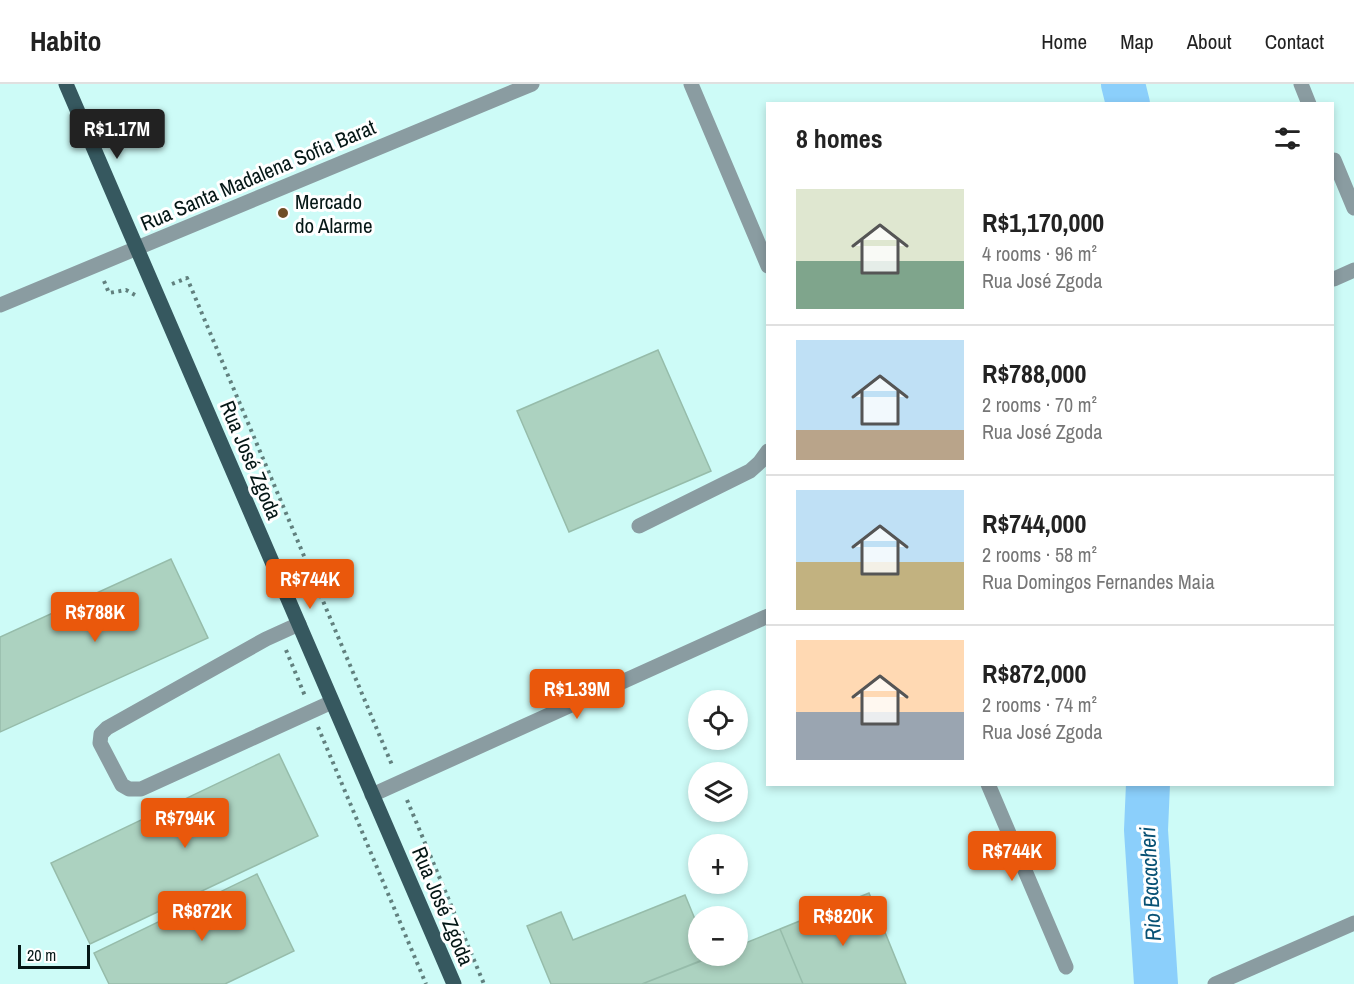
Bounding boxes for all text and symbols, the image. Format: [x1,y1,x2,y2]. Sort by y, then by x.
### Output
text: Habito [30,22,101,60]
text: Home [1041,27,1087,56]
text: Map [1120,27,1154,56]
text: About [1187,27,1232,56]
text: Contact [1265,27,1324,56]
pin: R$1.17M [62,109,172,160]
street label: Rua Santa Madalena Sofia Barat [136,112,380,238]
text: R$1.17M [84,115,150,142]
text: 8 homes [796,121,883,156]
icon: filters [1271,122,1304,155]
place label: Mercado do Alarme [295,187,373,240]
text: R$1,170,000 [982,205,1104,240]
marker: Mercado do Alarme [276,206,290,220]
icon: home [844,213,916,285]
text: 4 rooms · 96 m² [982,240,1097,267]
text: Rua José Zgoda [982,267,1102,294]
text: R$788,000 [982,356,1086,391]
icon: home [844,364,916,436]
text: 2 rooms · 70 m² [982,391,1097,418]
street label: Rua José Zgoda [213,396,289,524]
text: Rua José Zgoda [982,418,1102,445]
text: R$744,000 [982,506,1086,541]
icon: home [844,514,916,586]
text: 2 rooms · 58 m² [982,541,1097,568]
pin: R$744K [261,559,359,610]
text: R$744K [280,565,340,592]
text: Rua Domingos Fernandes Maia [982,568,1215,595]
pin: R$788K [46,592,144,643]
text: R$788K [65,598,125,625]
text: R$872,000 [982,656,1086,691]
icon: home [844,664,916,736]
pin: R$1.39M [522,669,632,720]
text: R$1.39M [544,675,610,702]
map controls [688,690,748,966]
button: locate [688,690,748,750]
text: 2 rooms · 74 m² [982,691,1097,718]
text: Rua José Zgoda [982,718,1102,745]
button: layers [688,762,748,822]
pin: R$794K [136,798,234,849]
text: R$794K [155,804,215,831]
water label: Rio Bacacheri [1132,826,1168,942]
pin: R$744K [963,831,1061,882]
button: + [688,834,748,894]
text: R$744K [982,837,1042,864]
street label: Rua José Zgoda [405,842,481,970]
pin: R$872K [153,891,251,942]
pin: R$820K [794,896,892,947]
text: R$872K [172,897,232,924]
text: R$820K [813,902,873,929]
button: − [688,906,748,966]
scale bar [18,942,90,970]
text: 20 m [27,944,56,966]

